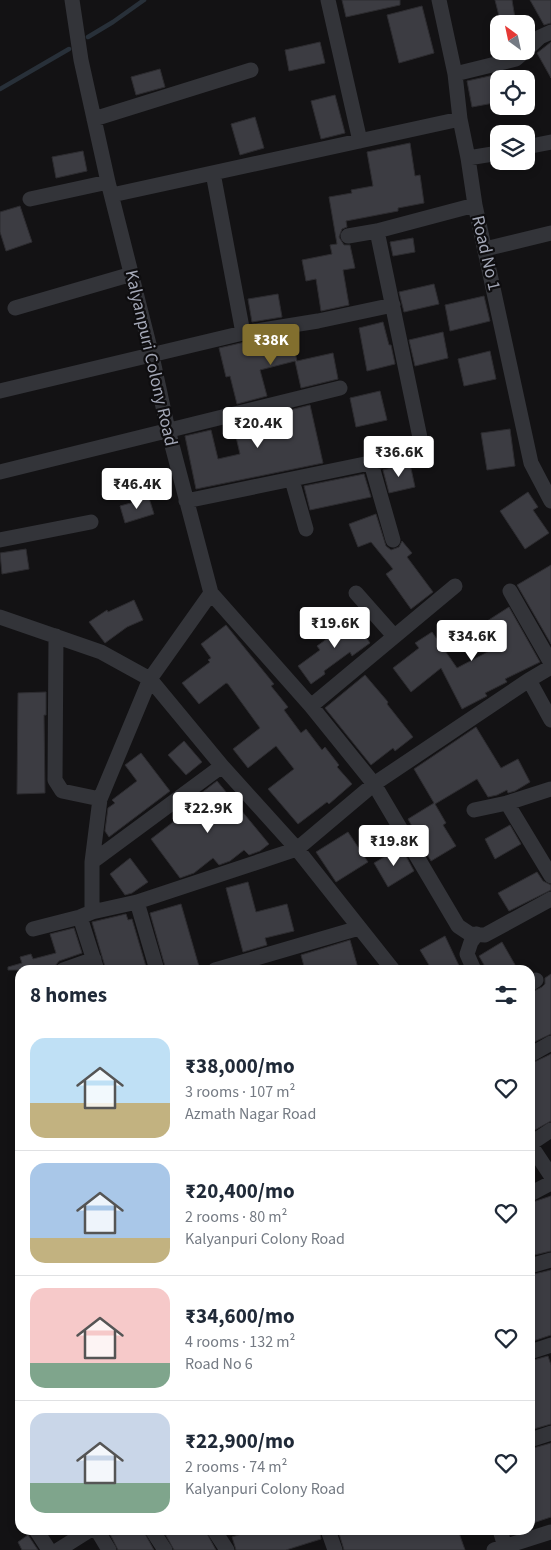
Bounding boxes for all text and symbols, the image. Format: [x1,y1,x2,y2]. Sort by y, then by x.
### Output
north arrow [490,15,535,60]
map controls [490,15,535,170]
button: locate [490,70,535,115]
button: layers [490,125,535,170]
street label: Road No 1 [465,213,507,293]
street label: Kalyanpuri Colony Road [119,268,183,448]
pin: ₹38K [241,324,301,366]
text: ₹38K [253,329,289,351]
pin: ₹20.4K [217,406,299,449]
text: ₹20.4K [234,412,282,434]
pin: ₹36.6K [358,436,440,478]
text: ₹36.6K [375,441,423,463]
pin: ₹46.4K [96,468,178,510]
text: ₹46.4K [113,473,161,495]
pin: ₹19.6K [294,606,376,649]
text: ₹19.6K [311,612,359,634]
pin: ₹34.6K [431,620,513,662]
text: ₹34.6K [448,625,496,647]
pin: ₹22.9K [167,792,249,834]
text: ₹22.9K [184,797,232,819]
pin: ₹19.8K [353,824,435,867]
text: ₹19.8K [370,830,418,852]
text: 8 homes [30,980,107,1010]
icon: filters [492,981,520,1009]
text: ₹38,000/mo [185,1051,295,1081]
icon: home [70,1058,130,1118]
icon: heart [492,1074,520,1102]
text: 3 rooms · 107 m² [185,1081,295,1103]
text: Azmath Nagar Road [185,1103,316,1125]
text: ₹20,400/mo [185,1176,295,1206]
icon: home [70,1183,130,1243]
icon: heart [492,1199,520,1227]
text: 2 rooms · 80 m² [185,1206,287,1228]
text: Kalyanpuri Colony Road [185,1228,345,1250]
text: ₹34,600/mo [185,1301,295,1331]
icon: home [70,1308,130,1368]
icon: heart [492,1324,520,1352]
text: 4 rooms · 132 m² [185,1331,295,1353]
text: Road No 6 [185,1353,253,1375]
text: ₹22,900/mo [185,1426,295,1456]
icon: home [70,1433,130,1493]
icon: heart [492,1449,520,1477]
text: 2 rooms · 74 m² [185,1456,287,1478]
text: Kalyanpuri Colony Road [185,1478,345,1500]

